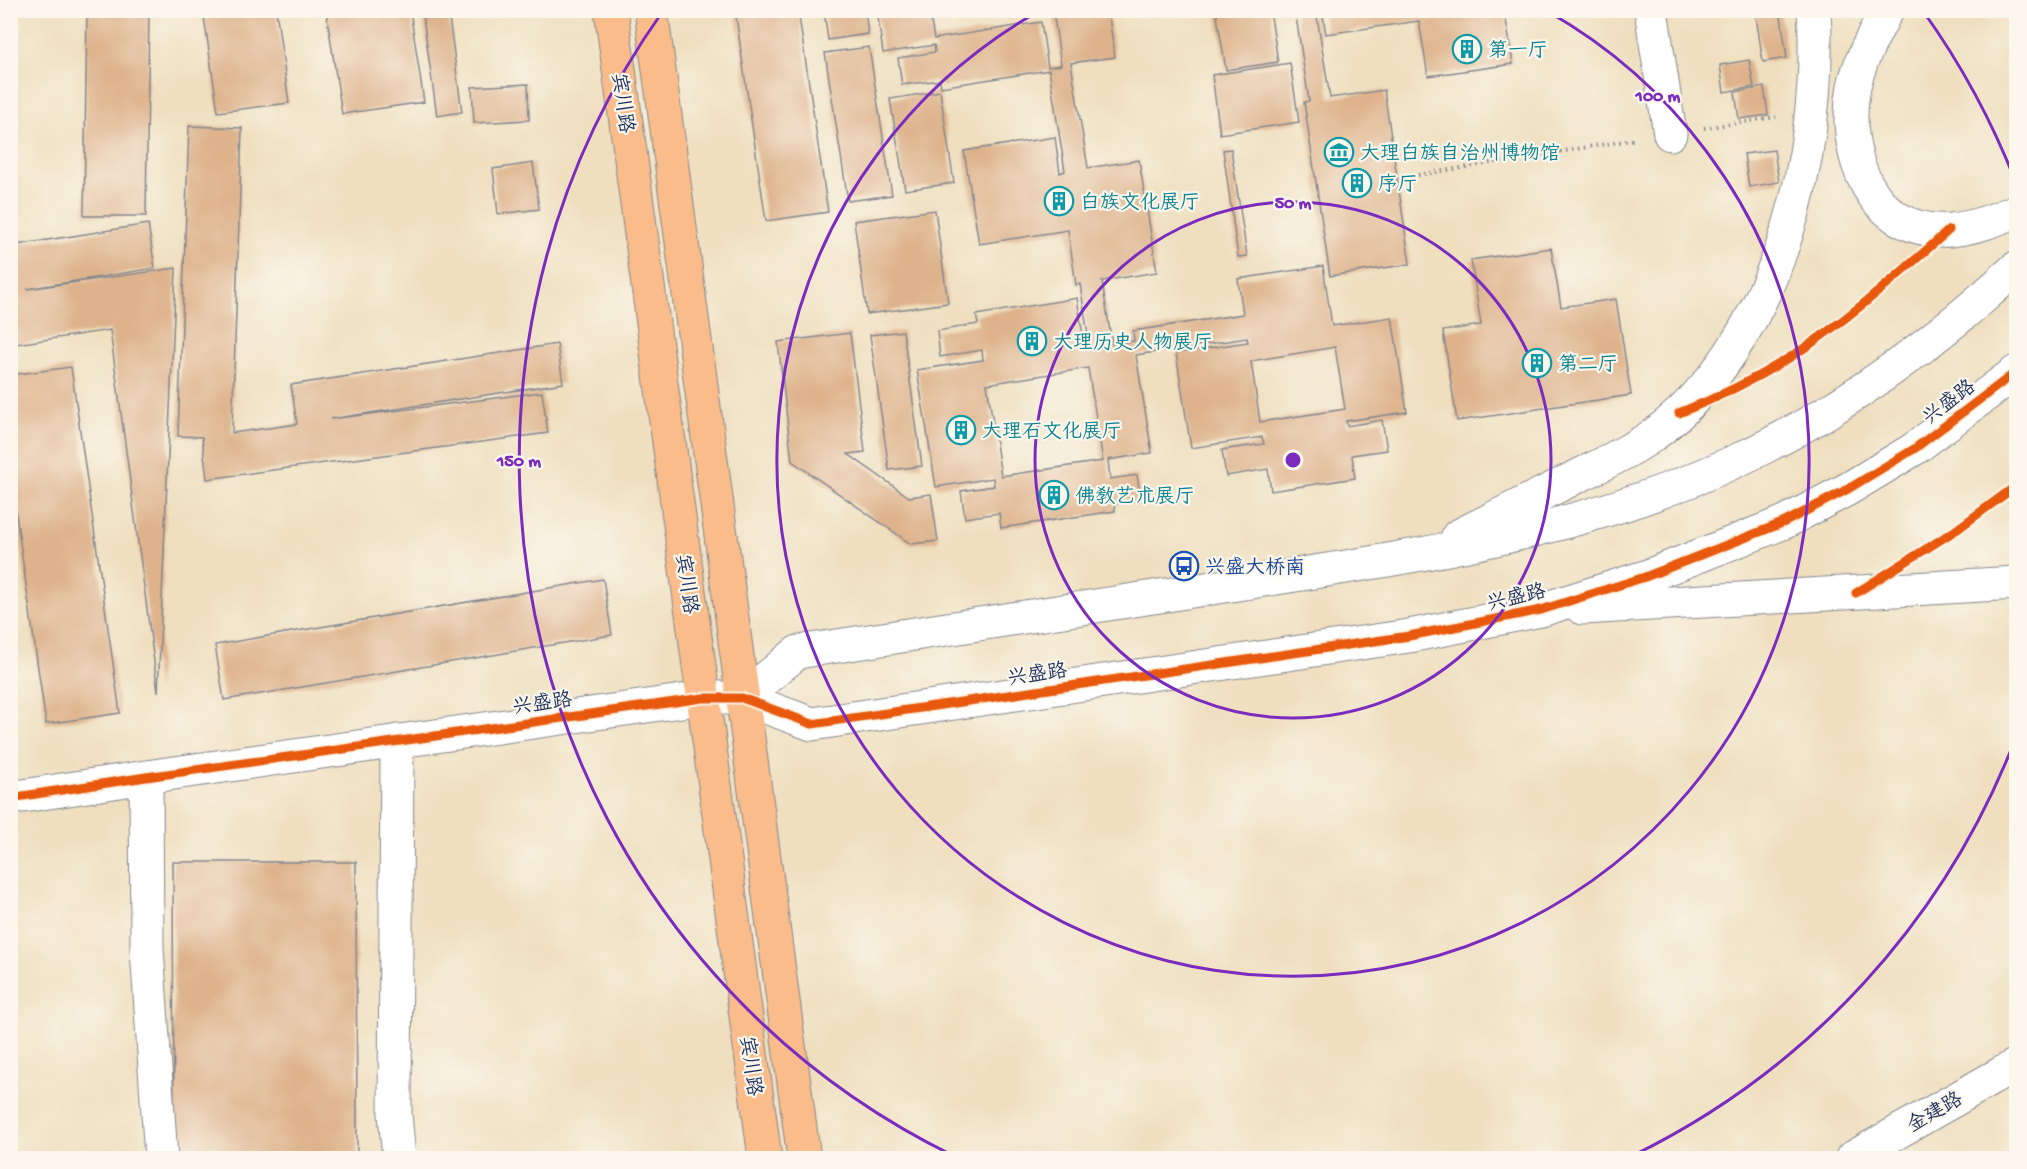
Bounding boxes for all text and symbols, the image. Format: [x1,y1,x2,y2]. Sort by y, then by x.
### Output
building icon: 第一厅 [1451,33,1483,65]
place label: 第一厅 [1488,39,1548,64]
street label: 宾川路 [605,72,638,136]
text: 100 m [1635,87,1681,108]
museum icon: 大理白族自治州博物馆 [1323,136,1355,168]
place label: 大理白族自治州博物馆 [1360,142,1560,167]
building icon: 序厅 [1341,167,1373,199]
place label: 序厅 [1378,173,1418,198]
building icon: 白族文化展厅 [1043,185,1075,217]
place label: 白族文化展厅 [1080,191,1200,216]
text: 50 m [1275,194,1312,215]
building icon: 大理历史人物展厅 [1016,325,1048,357]
place label: 大理历史人物展厅 [1053,331,1213,356]
building icon: 第二厅 [1521,347,1553,379]
place label: 第二厅 [1558,353,1618,378]
street label: 兴盛路 [1918,374,1982,431]
building icon: 大理石文化展厅 [945,414,977,446]
place label: 大理石文化展厅 [982,421,1122,445]
centre of rings [1283,450,1303,470]
text: 150 m [496,452,541,473]
building icon: 佛教艺术展厅 [1038,479,1070,511]
place label: 佛教艺术展厅 [1075,485,1195,510]
bus stop icon: 兴盛大桥南 [1168,550,1200,582]
street label: 宾川路 [669,553,702,617]
place label: 兴盛大桥南 [1205,556,1305,581]
street label: 兴盛路 [1485,579,1550,617]
street label: 兴盛路 [1006,659,1070,692]
street label: 兴盛路 [511,688,575,721]
street label: 宾川路 [733,1035,766,1099]
street label: 金建路 [1903,1087,1968,1139]

